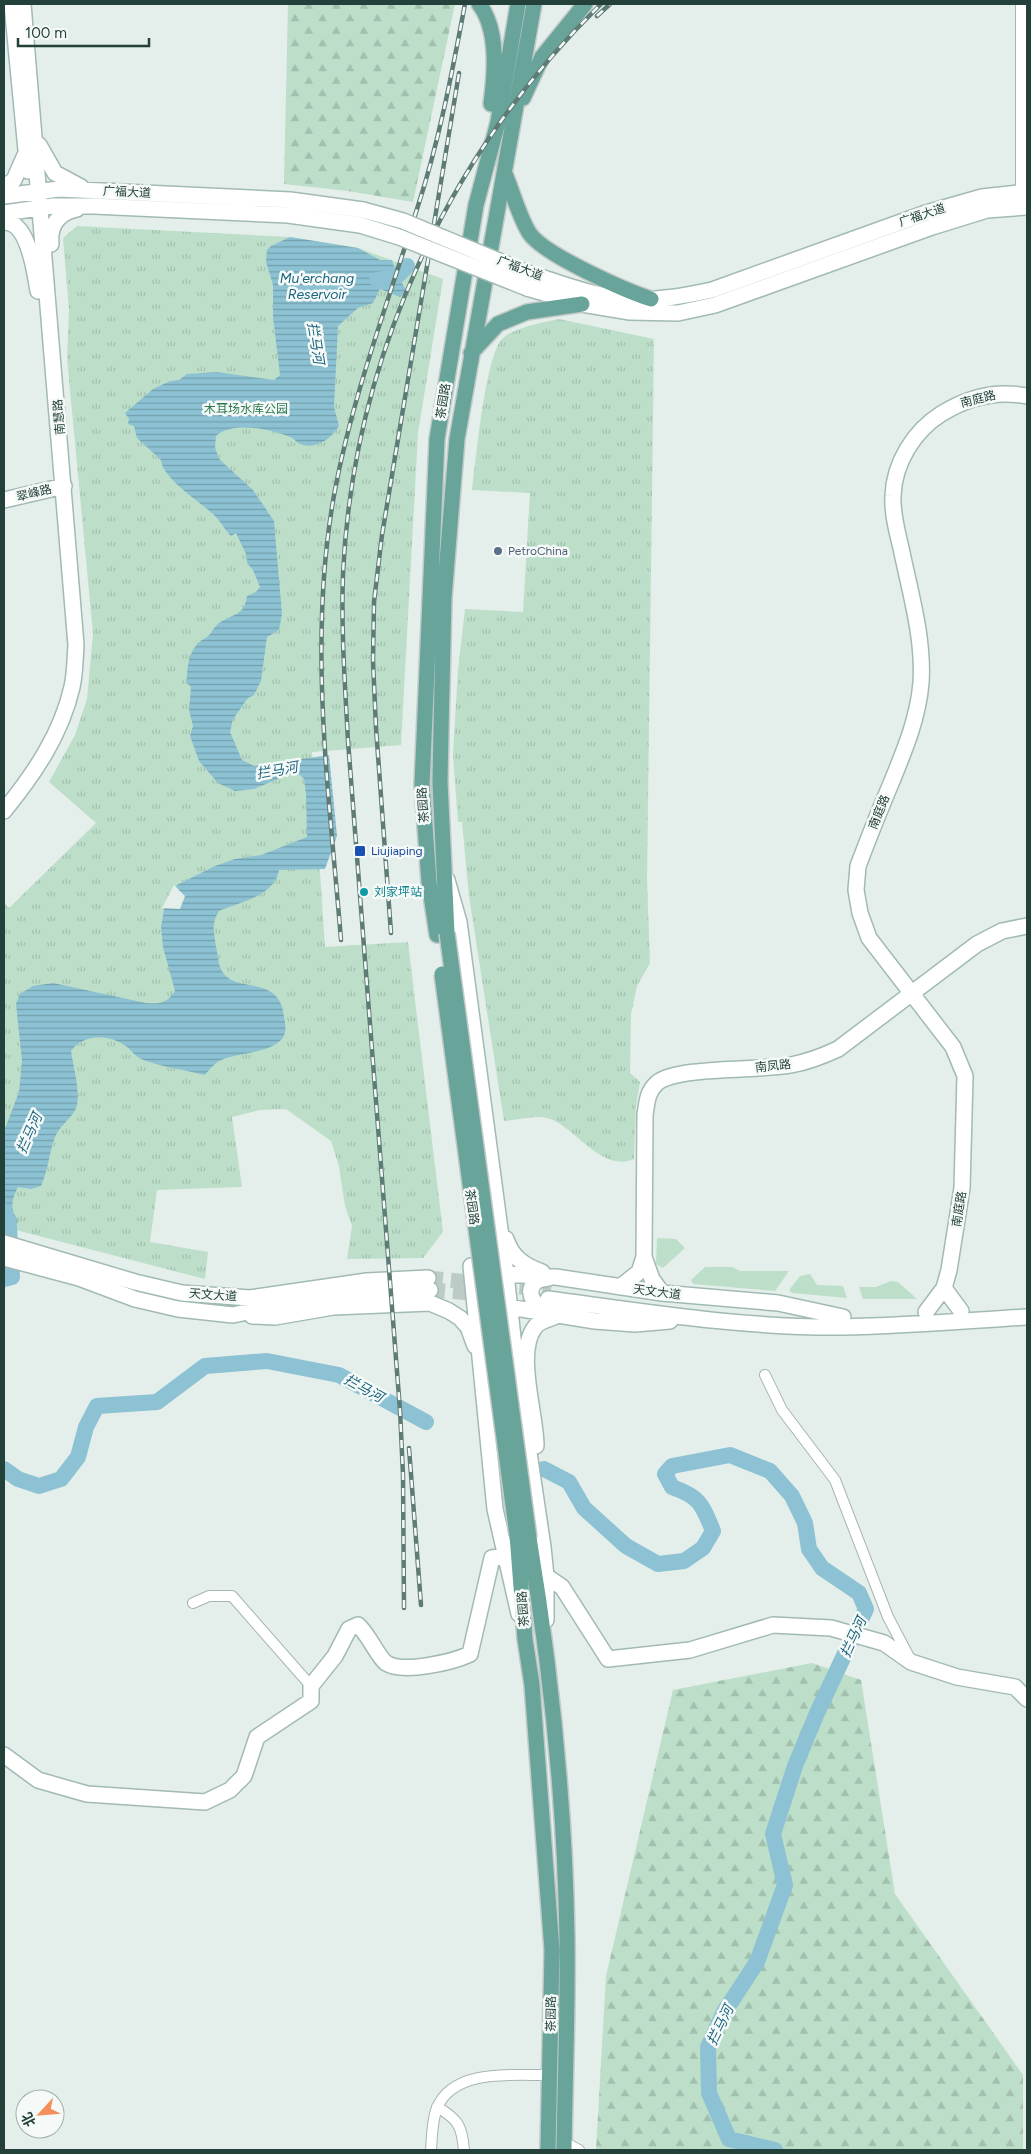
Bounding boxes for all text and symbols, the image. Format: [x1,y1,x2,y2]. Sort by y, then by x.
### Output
scale bar [18,15,149,47]
text: 100 m [25,24,67,42]
street label: 广福大道 [103,184,151,200]
street label: 广福大道 [897,201,947,229]
street label: 广福大道 [495,253,545,283]
water label: Mu'erchang Reservoir [280,270,354,303]
water label: 拦马河 [304,321,328,368]
street label: 茶园路 [433,382,453,420]
street label: 南庭路 [959,388,997,410]
street label: 南慧路 [50,398,68,436]
park label: 木耳场水库公园 [204,402,288,416]
street label: 翠峰路 [15,482,53,504]
place label: PetroChina [508,544,568,558]
marker: PetroChina [492,545,504,557]
water label: 拦马河 [255,758,302,783]
street label: 茶园路 [415,787,431,823]
street label: 南庭路 [866,793,892,831]
marker: Liujiaping [353,844,367,858]
place label: Liujiaping [371,844,422,858]
place label: 刘家坪站 [374,885,422,899]
marker: 刘家坪站 [358,886,370,898]
street label: 南凤路 [754,1057,792,1075]
water label: 拦马河 [13,1108,47,1156]
street label: 茶园路 [463,1188,481,1226]
street label: 南庭路 [949,1190,969,1228]
street label: 天文大道 [632,1282,682,1302]
street label: 天文大道 [189,1286,237,1304]
water label: 拦马河 [341,1371,389,1408]
street label: 茶园路 [515,1591,531,1627]
water label: 拦马河 [837,1612,871,1660]
street label: 茶园路 [544,1996,558,2032]
water label: 拦马河 [704,2000,739,2048]
north arrow [15,2089,65,2139]
text: 北 [18,2109,39,2129]

